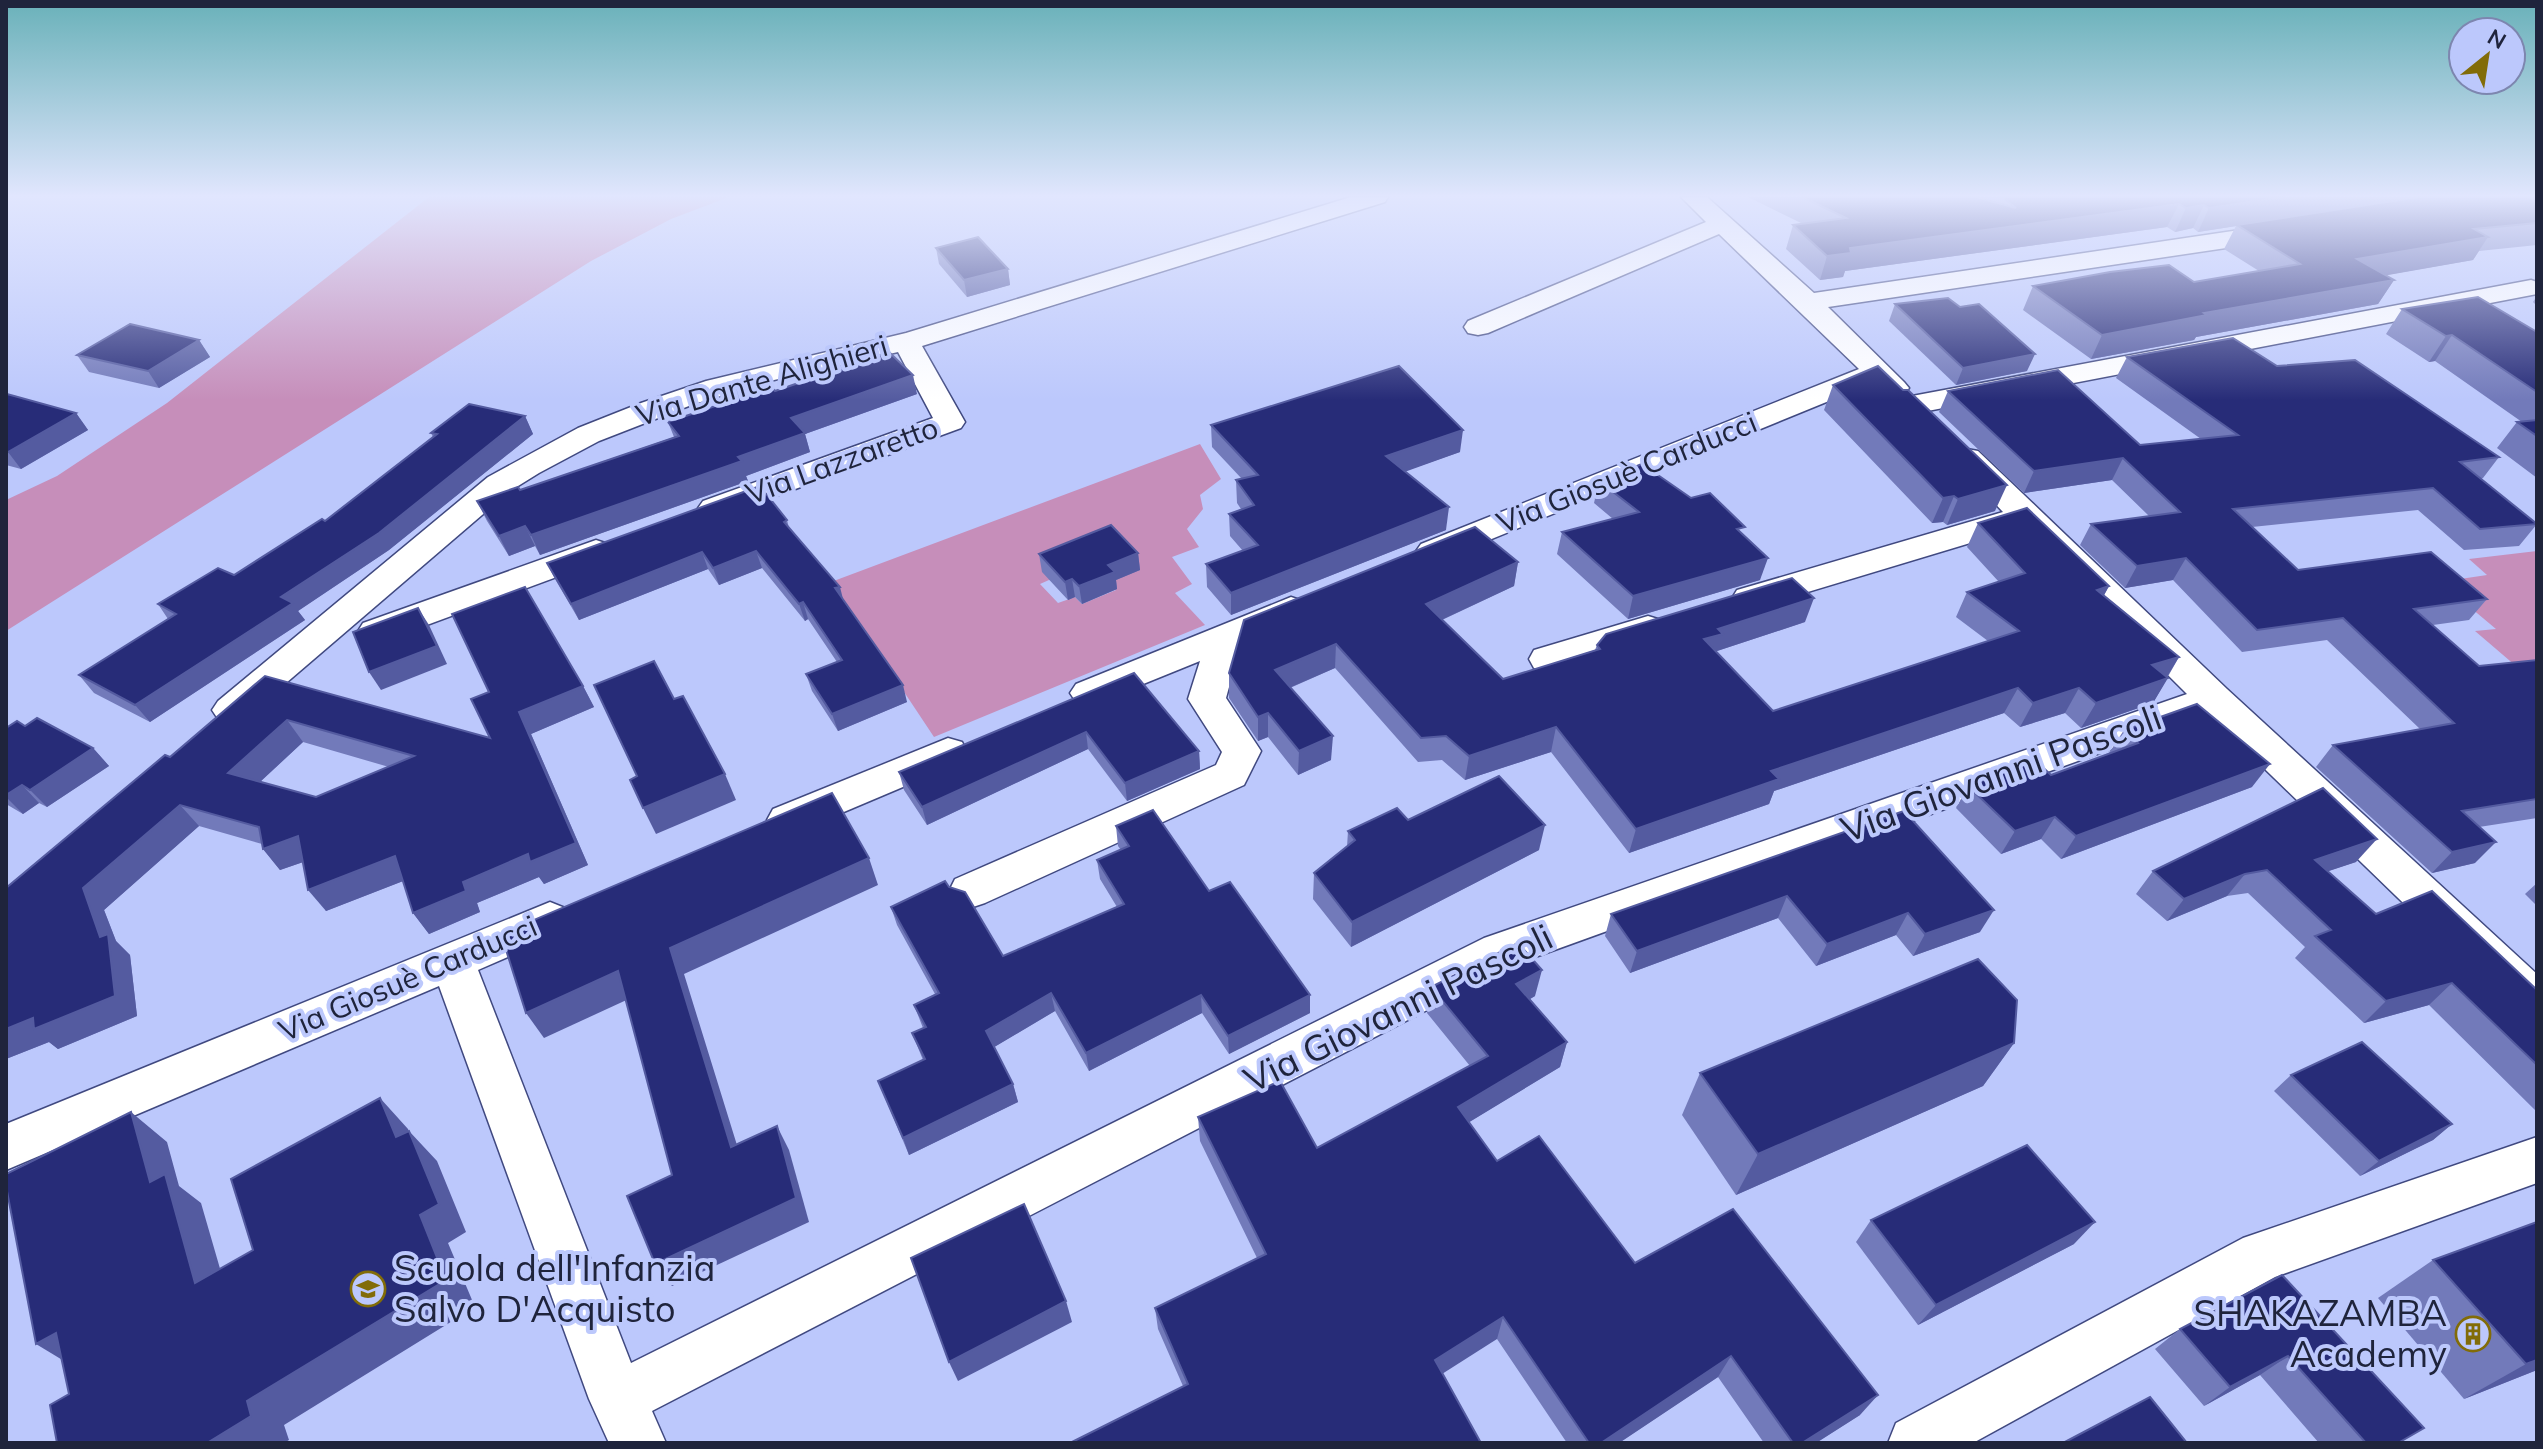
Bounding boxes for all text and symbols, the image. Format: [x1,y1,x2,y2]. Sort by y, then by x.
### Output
north arrow [2447,16,2527,96]
text: N [2483,22,2511,55]
street label: Via Dante Alighieri [632,326,892,434]
street label: Via Giosuè Carducci [1491,403,1762,542]
street label: Via Lazzaretto [740,408,943,512]
street label: Via Giovanni Pascoli [1835,694,2167,851]
street label: Via Giosuè Carducci [273,906,543,1050]
street label: Via Giovanni Pascoli [1236,913,1559,1102]
place label: Scuola dell'Infanzia Salvo D'Acquisto [394,1245,715,1331]
school or university icon: Scuola dell'Infanzia Salvo D'Acquisto [349,1270,387,1308]
place label: SHAKAZAMBA Academy [2193,1290,2447,1376]
building icon: SHAKAZAMBA Academy [2454,1315,2492,1353]

